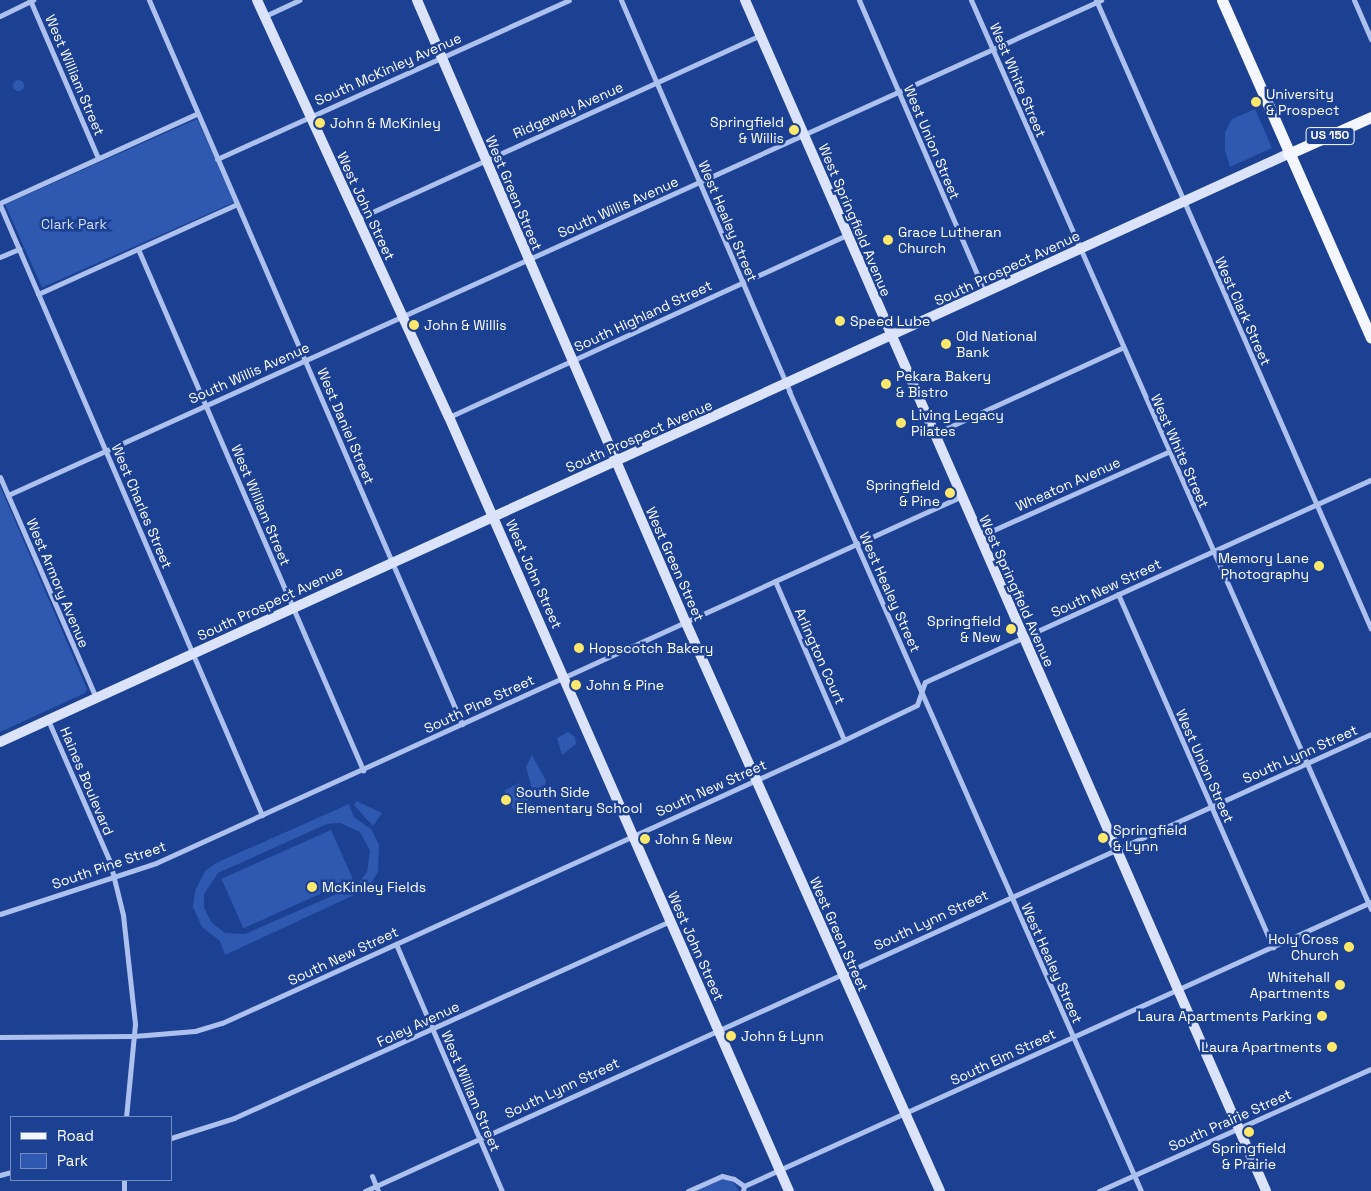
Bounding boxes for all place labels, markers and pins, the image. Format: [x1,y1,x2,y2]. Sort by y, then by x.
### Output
place label: University & Prospect [1266,86,1339,118]
marker: University & Prospect [1250,96,1262,108]
place label: Springfield & Willis [710,114,784,146]
place label: John & McKinley [330,115,441,131]
marker: John & McKinley [314,117,326,129]
marker: Springfield & Willis [788,124,800,136]
place label: Grace Lutheran Church [898,224,1002,256]
marker: Grace Lutheran Church [882,234,894,246]
place label: Speed Lube [850,313,930,329]
marker: Speed Lube [834,315,846,327]
place label: John & Willis [424,317,507,333]
marker: John & Willis [408,319,420,331]
place label: Old National Bank [956,328,1037,361]
marker: Old National Bank [940,338,952,350]
place label: Pekara Bakery & Bistro [896,368,991,401]
marker: Pekara Bakery & Bistro [880,378,892,390]
place label: Living Legacy Pilates [911,407,1004,440]
marker: Living Legacy Pilates [895,417,907,429]
place label: Springfield & Pine [866,477,940,510]
marker: Springfield & Pine [944,487,956,499]
place label: Memory Lane Photography [1218,550,1309,582]
marker: Memory Lane Photography [1313,560,1325,572]
place label: Springfield & New [927,613,1001,646]
marker: Springfield & New [1005,623,1017,635]
place label: Hopscotch Bakery [589,640,713,656]
marker: Hopscotch Bakery [573,642,585,654]
place label: John & Pine [586,677,664,693]
marker: John & Pine [570,679,582,691]
place label: South Side Elementary School [516,784,642,816]
marker: South Side Elementary School [500,794,512,806]
place label: Springfield & Lynn [1113,822,1187,854]
place label: John & New [655,831,733,847]
marker: Springfield & Lynn [1097,832,1109,844]
marker: John & New [639,833,651,845]
place label: McKinley Fields [322,879,426,895]
marker: McKinley Fields [306,881,318,893]
place label: Holy Cross Church [1268,931,1339,964]
marker: Holy Cross Church [1343,941,1355,953]
place label: Whitehall Apartments [1250,969,1330,1002]
marker: Whitehall Apartments [1334,979,1346,991]
place label: Laura Apartments Parking [1137,1008,1312,1024]
marker: Laura Apartments Parking [1316,1010,1328,1022]
place label: John & Lynn [741,1028,824,1044]
marker: John & Lynn [725,1030,737,1042]
place label: Laura Apartments [1201,1039,1322,1055]
marker: Laura Apartments [1326,1041,1338,1053]
marker: Springfield & Prairie [1243,1126,1255,1138]
place label: Springfield & Prairie [1212,1140,1286,1172]

